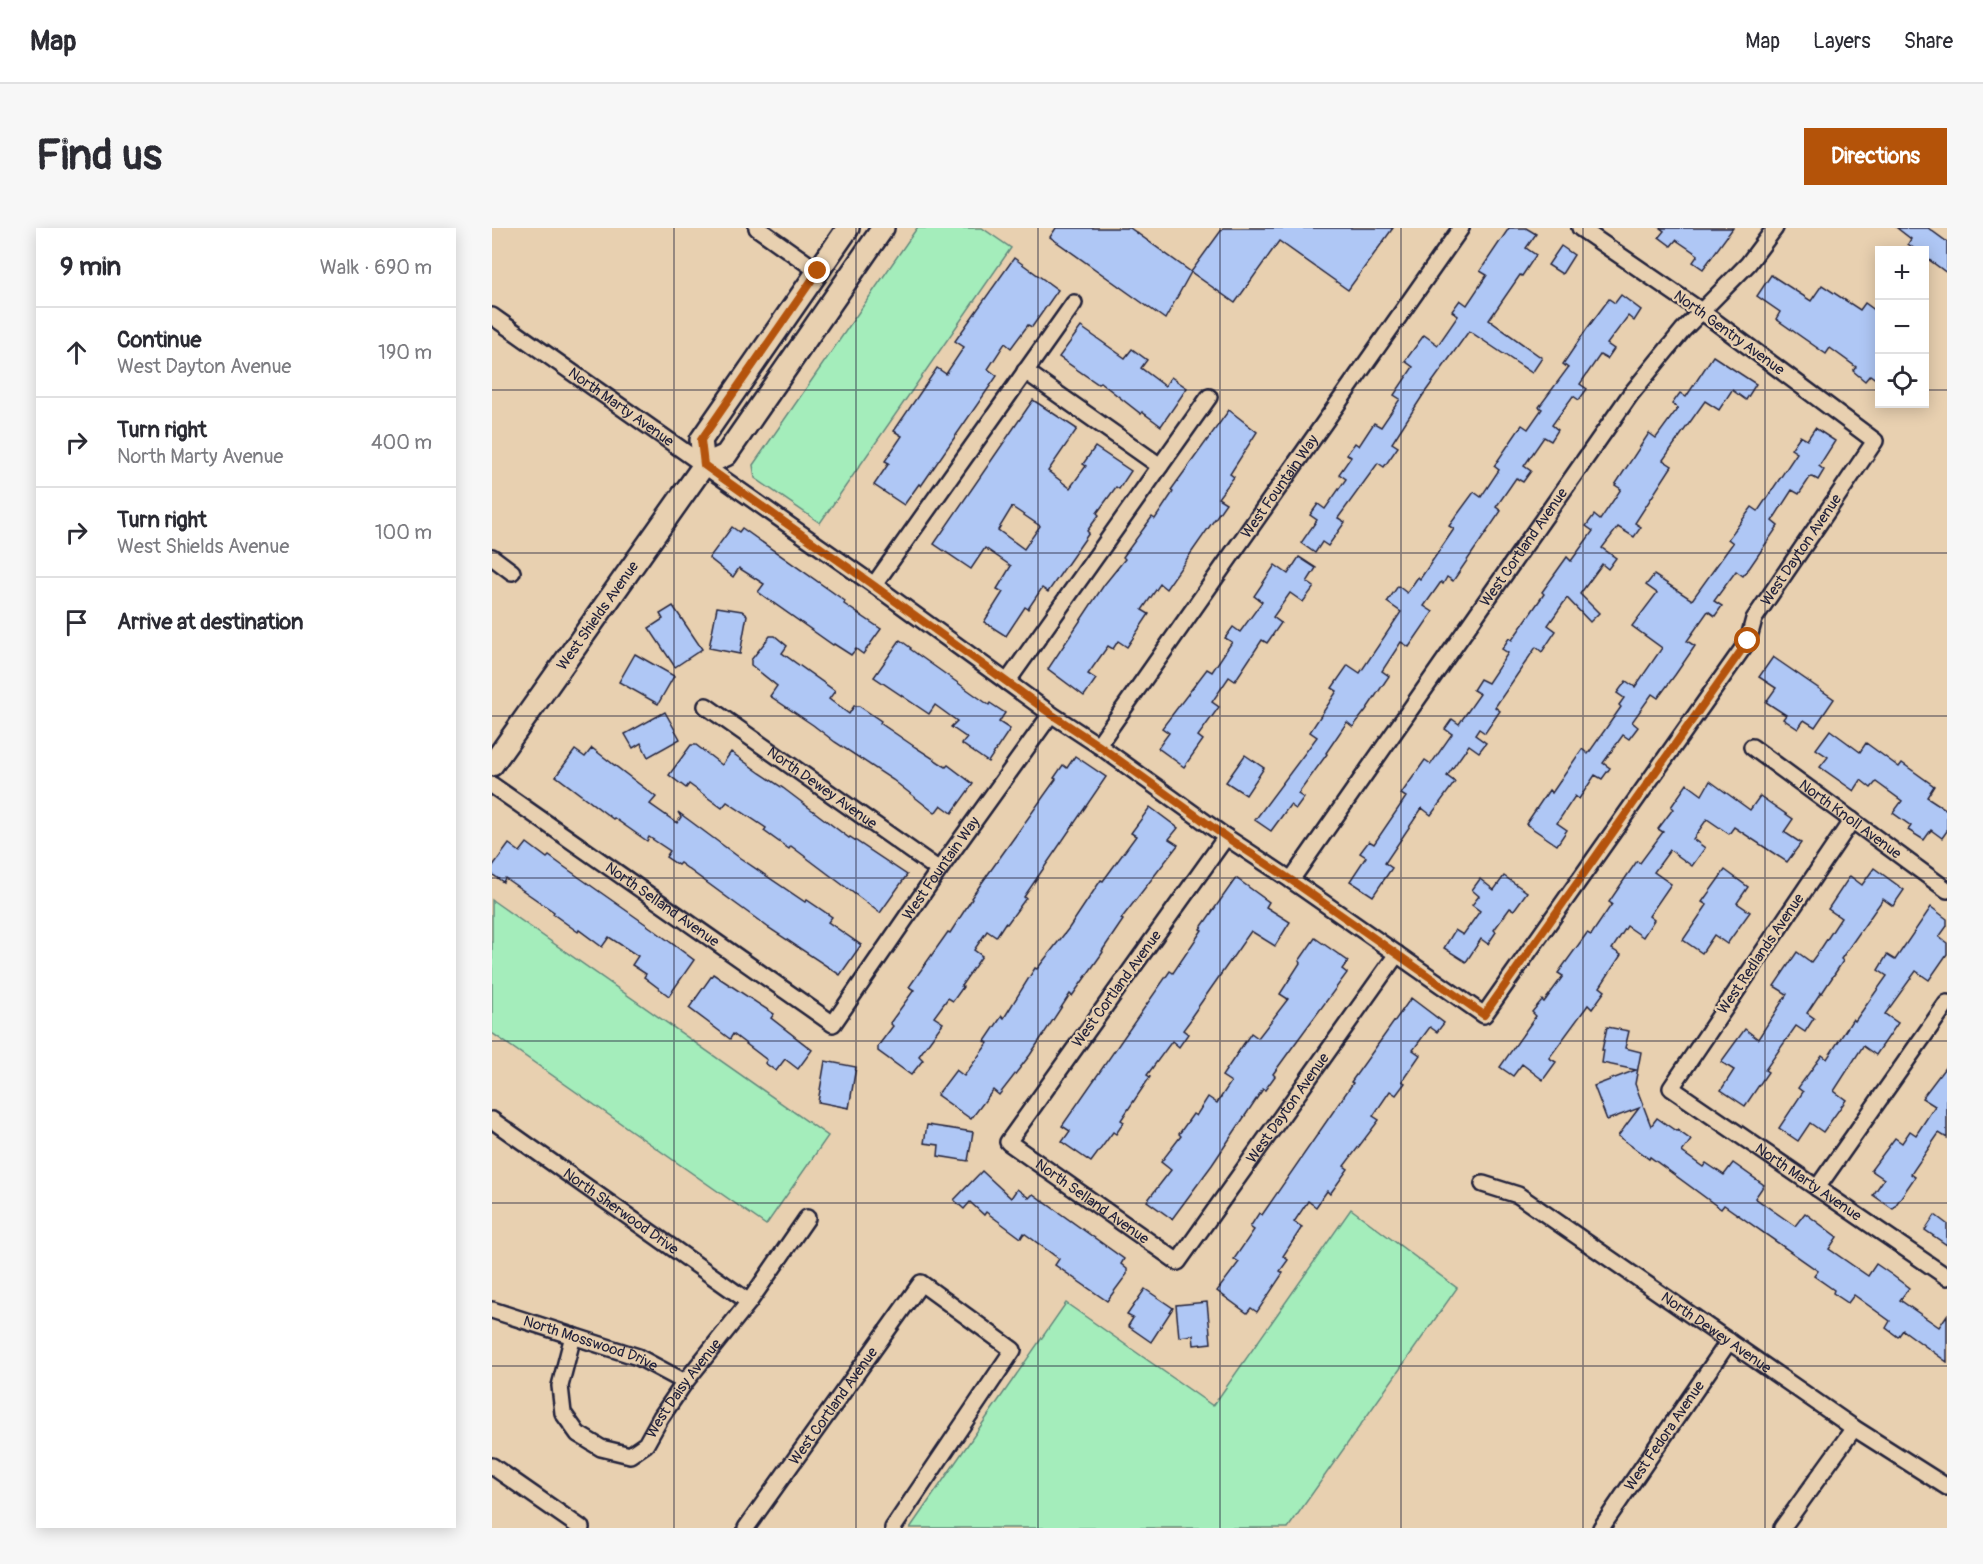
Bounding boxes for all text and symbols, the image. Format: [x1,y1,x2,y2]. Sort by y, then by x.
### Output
text: Map [30,24,76,59]
text: Map [1745,28,1780,55]
text: Layers [1813,28,1871,55]
text: Share [1904,28,1953,55]
button: Directions [1804,128,1947,185]
text: Find us [36,130,162,182]
map controls [1875,246,1929,408]
button: + [1875,246,1929,300]
text: 9 min [60,251,121,283]
text: Walk · 690 m [320,255,432,280]
route end [804,257,830,283]
street label: North Gentry Avenue [1670,286,1789,380]
button: − [1875,300,1929,354]
text: Continue [117,326,201,354]
icon: ahead [60,336,93,369]
text: 190 m [378,340,432,365]
text: West Dayton Avenue [117,354,291,379]
button: locate [1875,354,1929,408]
street label: North Marty Avenue [565,363,678,451]
text: Turn right [117,416,207,444]
icon: right [60,426,93,459]
text: 400 m [371,430,432,455]
street label: West Fountain Way [1237,431,1323,542]
text: North Marty Avenue [117,444,283,469]
street label: West Cortland Avenue [1476,484,1572,610]
street label: West Dayton Avenue [1756,490,1846,609]
text: Turn right [117,506,207,534]
icon: right [60,516,93,549]
text: 100 m [375,520,432,545]
text: West Shields Avenue [117,534,289,559]
street label: West Shields Avenue [553,557,643,674]
icon: arrive [60,606,93,639]
text: Arrive at destination [117,608,303,636]
route start [1734,627,1760,653]
street label: North Dewey Avenue [763,743,881,833]
street label: North Knoll Avenue [1795,775,1906,863]
street label: West Fountain Way [898,812,984,923]
street label: North Selland Avenue [602,858,724,951]
street label: West Redlands Avenue [1714,889,1809,1018]
street label: West Cortland Avenue [1068,926,1166,1051]
street label: West Dayton Avenue [1242,1049,1334,1167]
street label: North Marty Avenue [1752,1139,1866,1226]
street label: North Selland Avenue [1032,1155,1153,1249]
street label: North Sherwood Drive [559,1164,683,1259]
street label: North Dewey Avenue [1657,1288,1776,1378]
street label: North Mosswood Drive [521,1311,662,1376]
street label: West Daisy Avenue [642,1334,726,1441]
street label: West Cortland Avenue [785,1343,882,1469]
street label: West Fedora Avenue [1620,1376,1709,1494]

